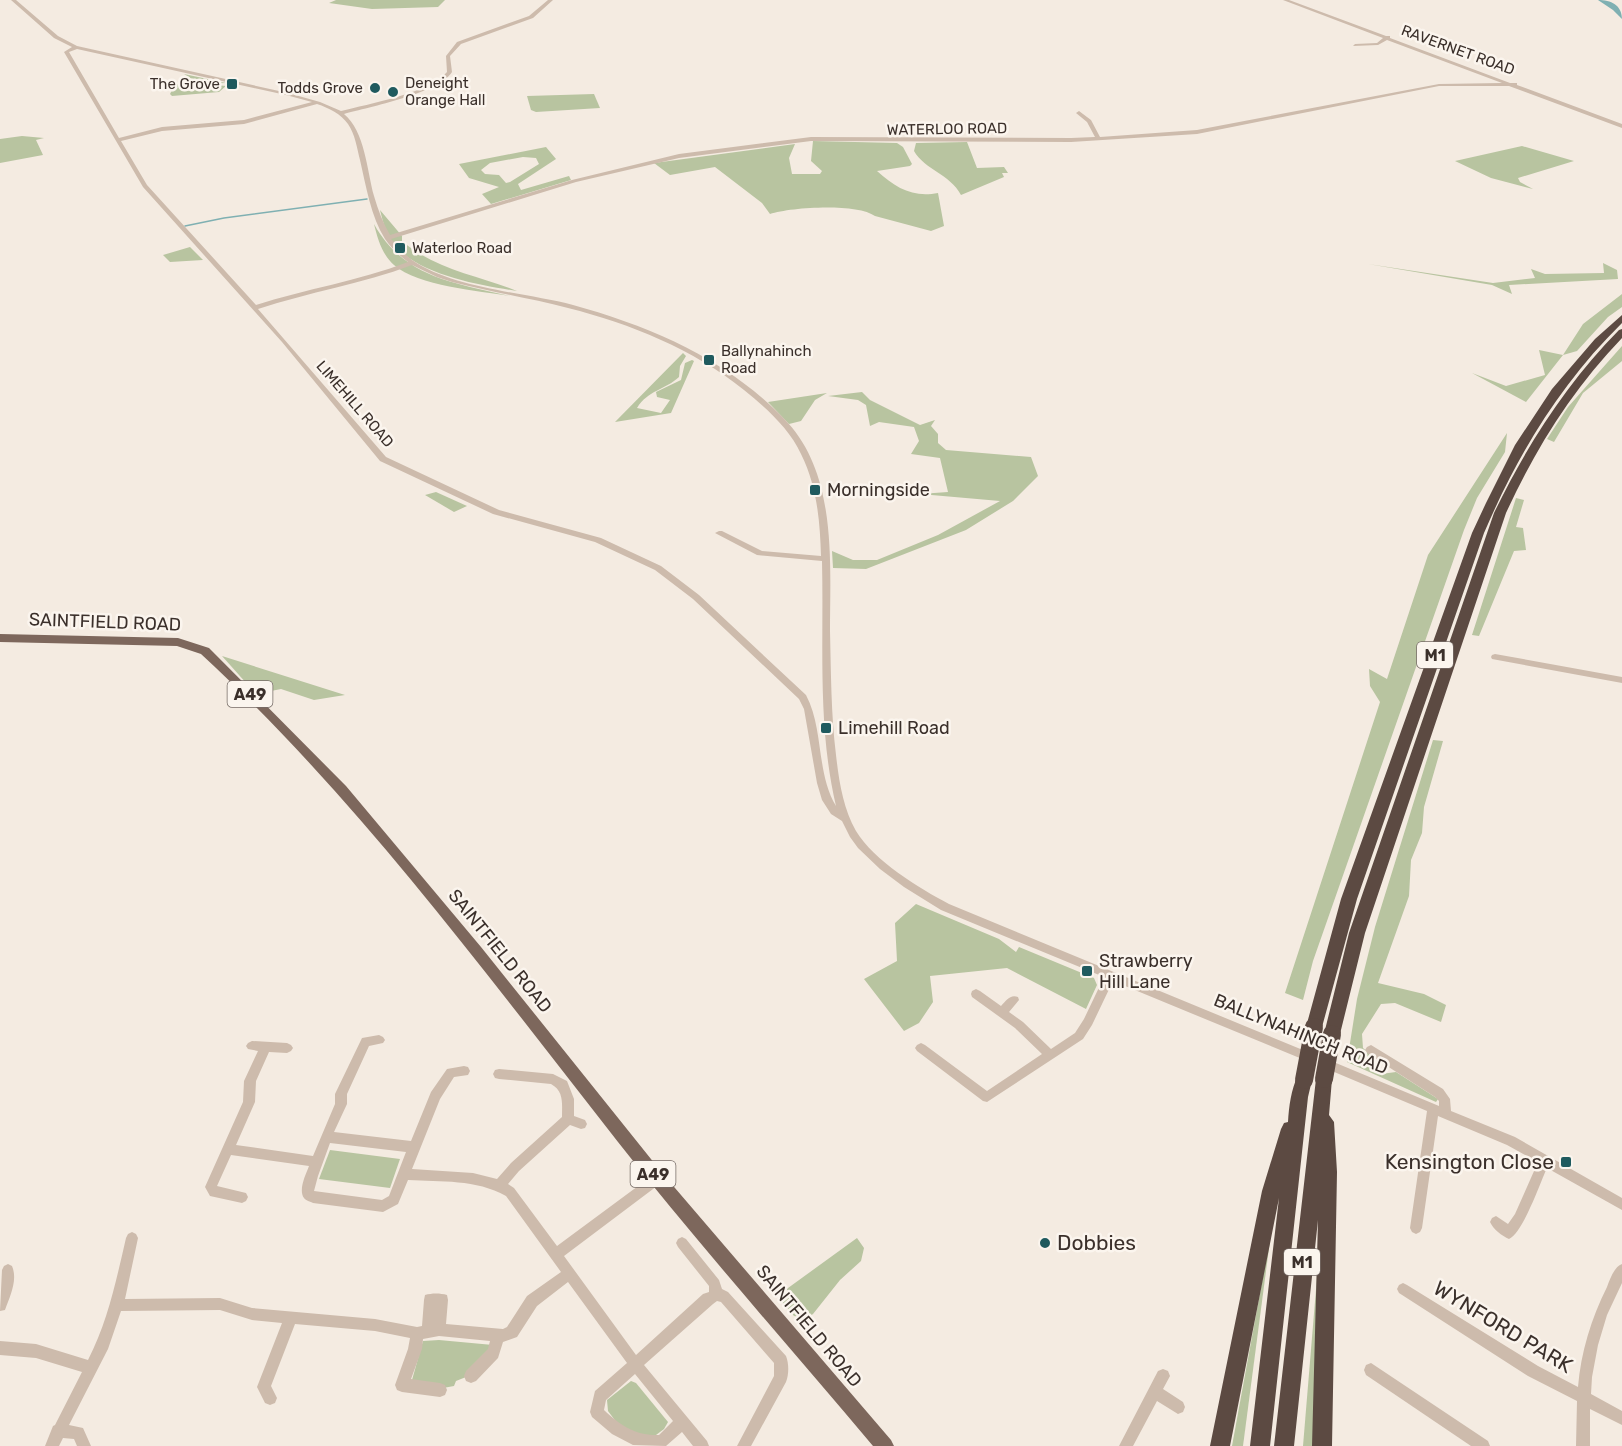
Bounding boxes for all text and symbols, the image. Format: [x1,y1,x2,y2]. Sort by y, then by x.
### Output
street label: RAVERNET ROAD [1399,21,1517,79]
place label: Deneight Orange Hall [405,74,485,109]
place label: The Grove [150,75,220,93]
marker: The Grove [225,77,239,91]
place label: Todds Grove [277,79,363,97]
marker: Todds Grove [368,81,382,95]
marker: Deneight Orange Hall [386,85,400,99]
street label: WATERLOO ROAD [887,119,1007,139]
place label: Waterloo Road [412,239,512,257]
marker: Waterloo Road [393,241,407,255]
place label: Ballynahinch Road [721,342,812,377]
marker: Ballynahinch Road [702,353,716,367]
street label: LIMEHILL ROAD [313,357,397,451]
place label: Morningside [827,479,930,501]
marker: Morningside [808,483,822,497]
street label: SAINTFIELD ROAD [28,608,182,636]
road number: M1 [1417,642,1453,668]
road number: A49 [228,681,272,707]
place label: Limehill Road [838,717,950,739]
marker: Limehill Road [819,721,833,735]
street label: SAINTFIELD ROAD [444,885,556,1017]
place label: Strawberry Hill Lane [1099,950,1193,993]
marker: Strawberry Hill Lane [1080,964,1094,978]
street label: BALLYNAHINCH ROAD [1211,989,1391,1079]
place label: Kensington Close [1385,1149,1554,1174]
marker: Kensington Close [1559,1155,1573,1169]
road number: A49 [630,1161,676,1187]
place label: Dobbies [1057,1230,1136,1255]
marker: Dobbies [1038,1236,1052,1250]
road number: M1 [1284,1249,1320,1275]
street label: SAINTFIELD ROAD [752,1261,866,1391]
street label: WYNFORD PARK [1429,1275,1578,1378]

